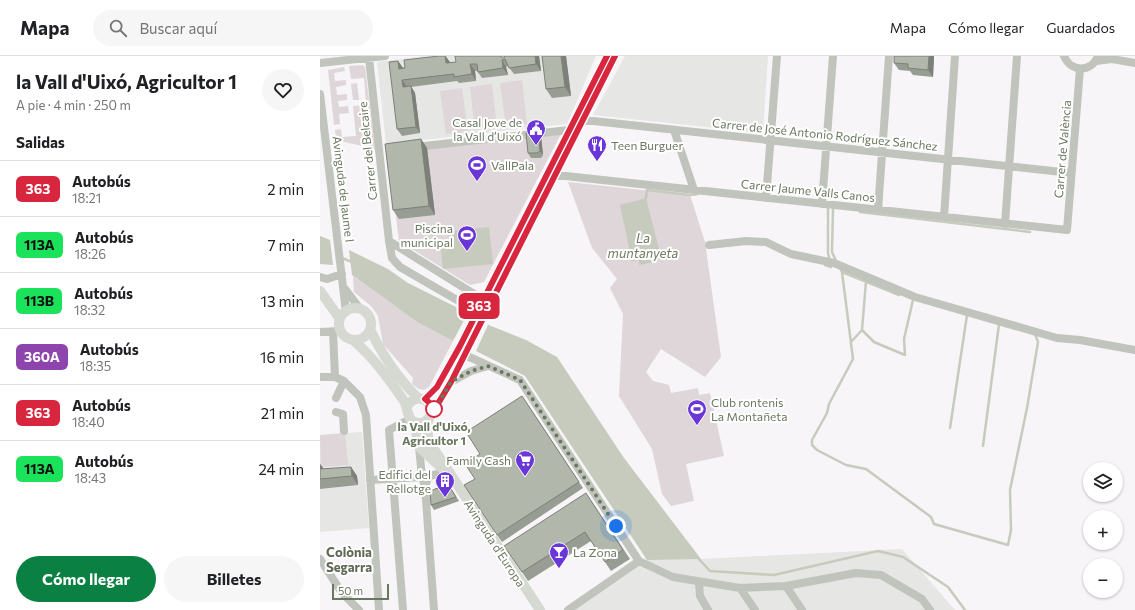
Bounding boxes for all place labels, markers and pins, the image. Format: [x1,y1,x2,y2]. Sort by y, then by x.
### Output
place label: Casal Jove de la Vall d’Uixó [452,115,522,143]
public building icon: Casal Jove de la Vall d’Uixó [525,118,547,146]
restaurant icon: Teen Burguer [586,134,608,162]
place label: Teen Burguer [611,138,683,152]
sports icon: VallPala [466,154,488,182]
place label: VallPala [491,158,534,172]
place label: Piscina municipal [400,221,453,249]
sports icon: Piscina municipal [456,224,478,252]
place label: Club rontenis La Montañeta [711,395,787,423]
sports icon: Club rontenis La Montañeta [686,398,708,426]
marker: la Vall d'Uixó, Agricultor 1 [425,400,443,418]
place label: la Vall d'Uixó, Agricultor 1 [397,419,471,447]
supermarket icon: Family Cash [514,449,536,477]
place label: Family Cash [446,453,511,467]
place label: Edifici del Rellotge [378,467,431,495]
building icon: Edifici del Rellotge [434,470,456,498]
bar icon: La Zona [548,541,570,569]
place label: La Zona [573,545,617,559]

